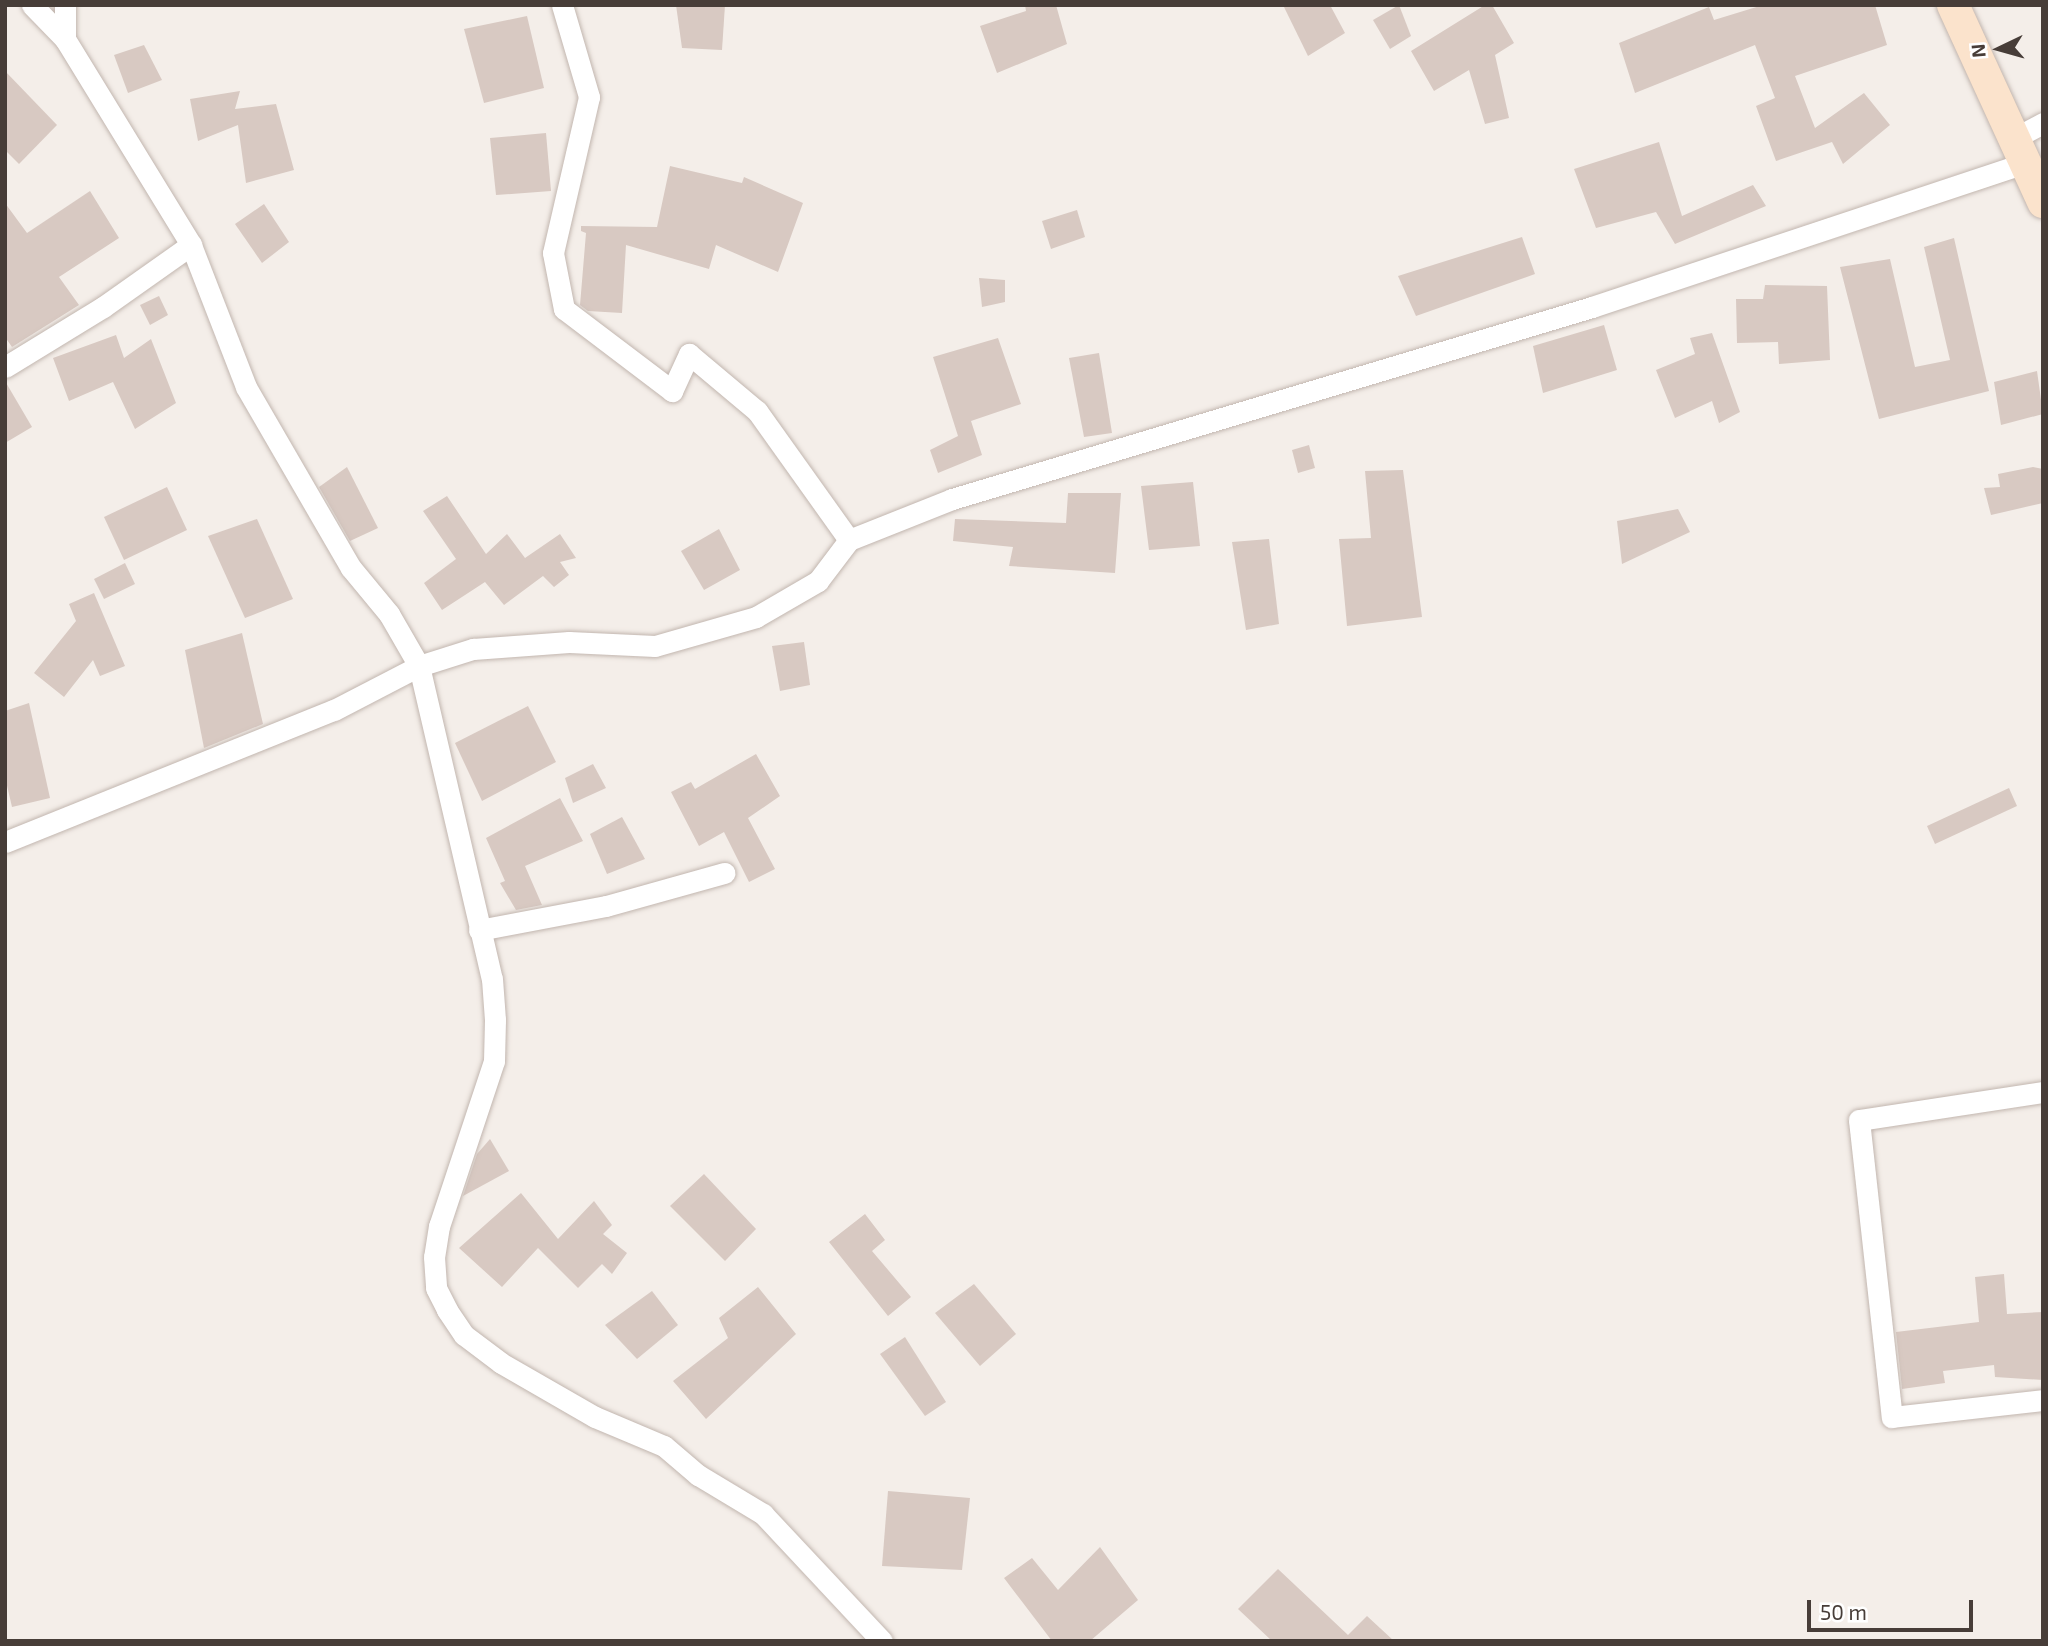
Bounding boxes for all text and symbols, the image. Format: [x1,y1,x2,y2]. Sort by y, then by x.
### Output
north arrow [1964,14,2034,84]
text: N [1966,43,1990,59]
scale bar [1810,1586,1976,1630]
text: 50 m [1820,1599,1867,1624]

